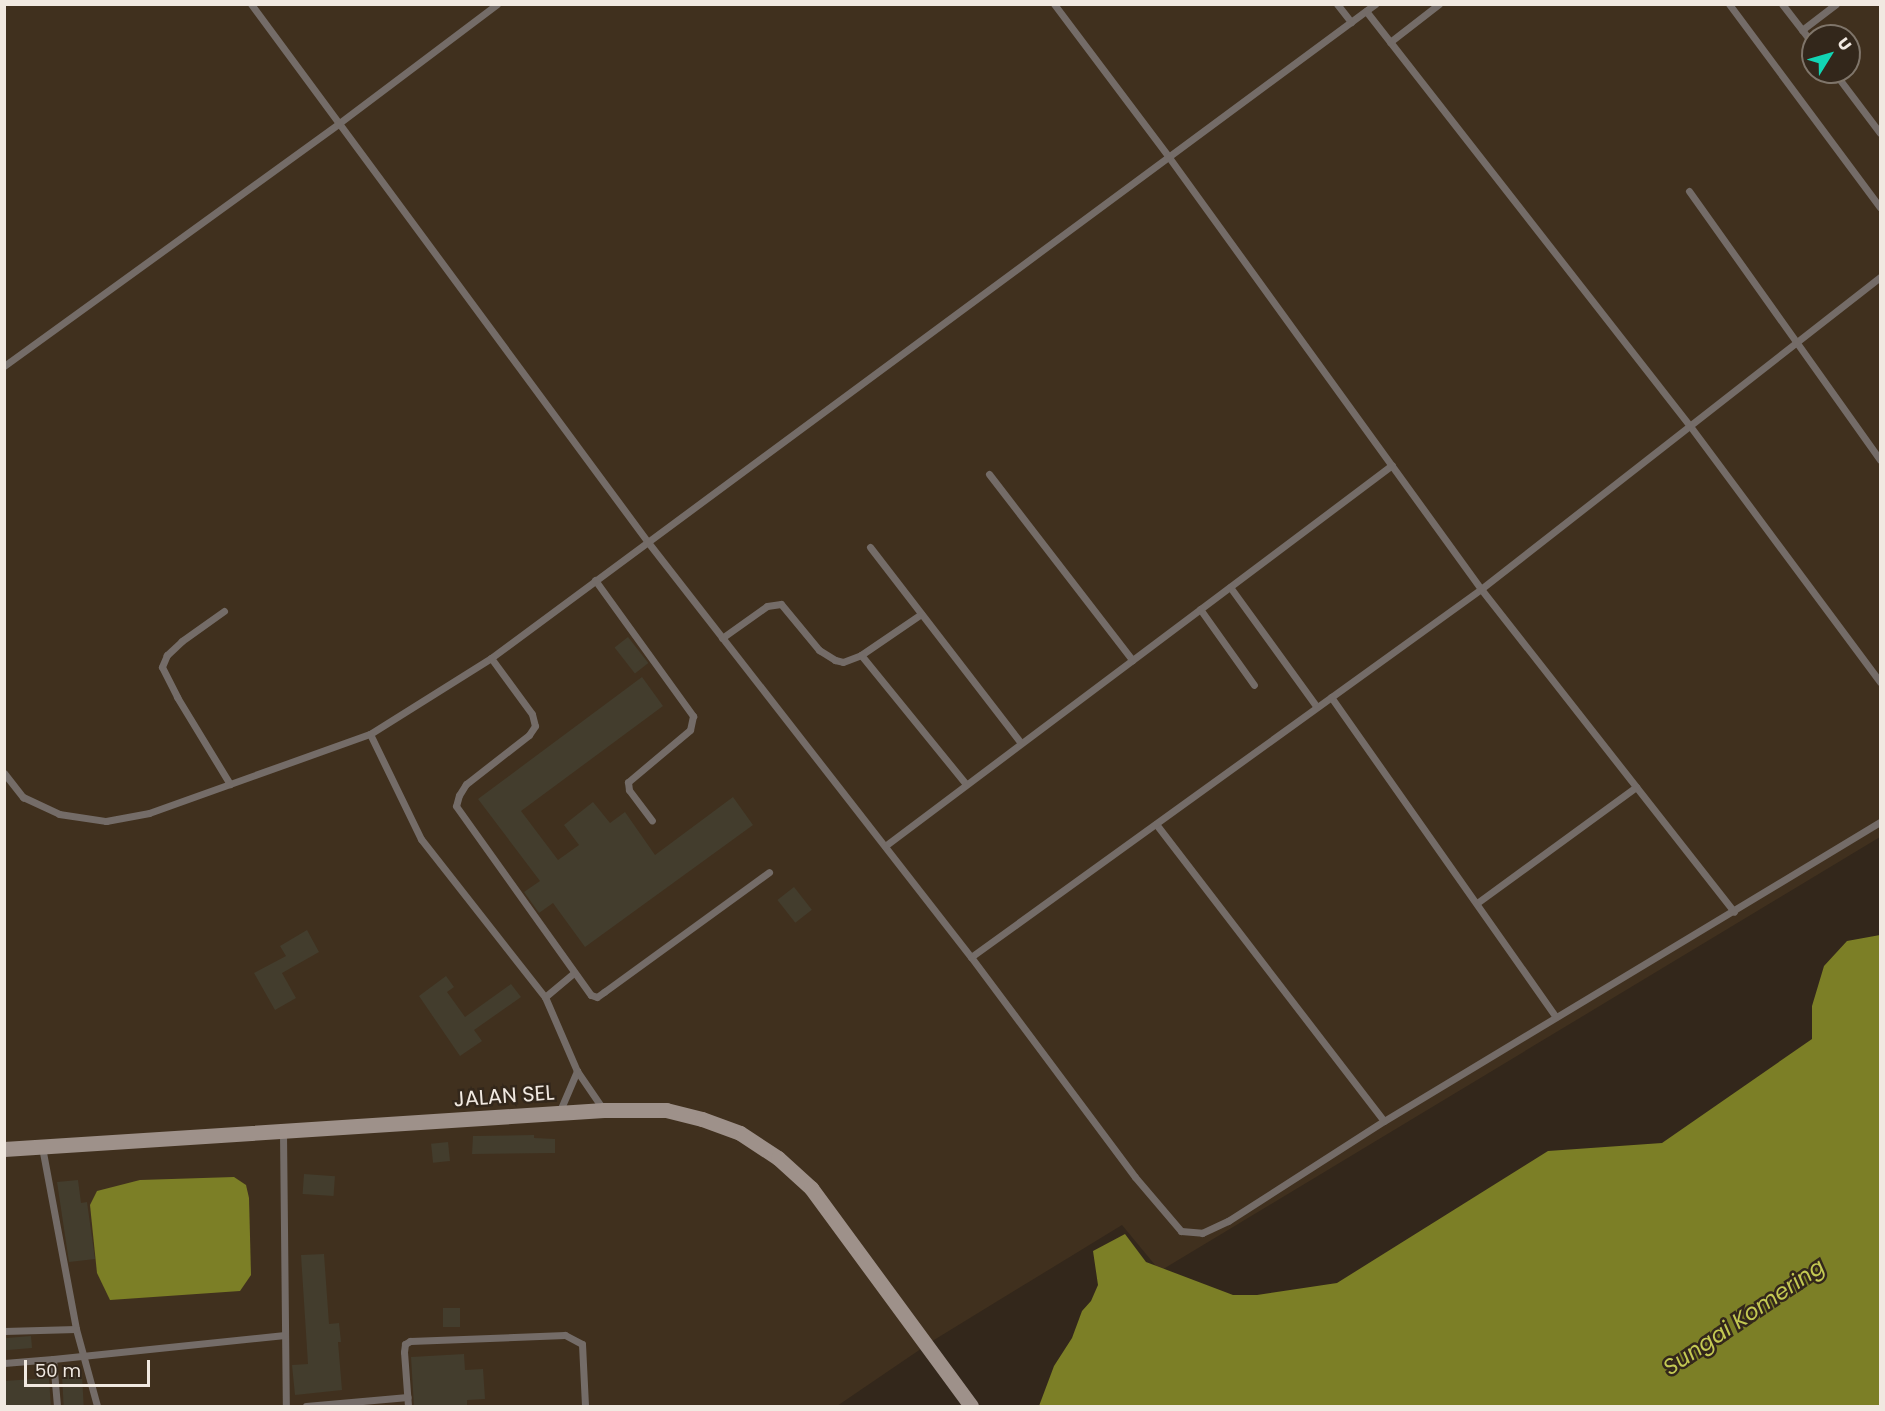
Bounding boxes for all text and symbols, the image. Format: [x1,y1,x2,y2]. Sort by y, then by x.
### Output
north arrow [1801,24,1861,84]
text: U [1832,33,1857,55]
street label: JALAN SEL [453,1080,555,1112]
water label: Sungai Komering [1658,1253,1830,1381]
scale bar [27,1348,153,1386]
text: 50 m [35,1358,81,1383]

